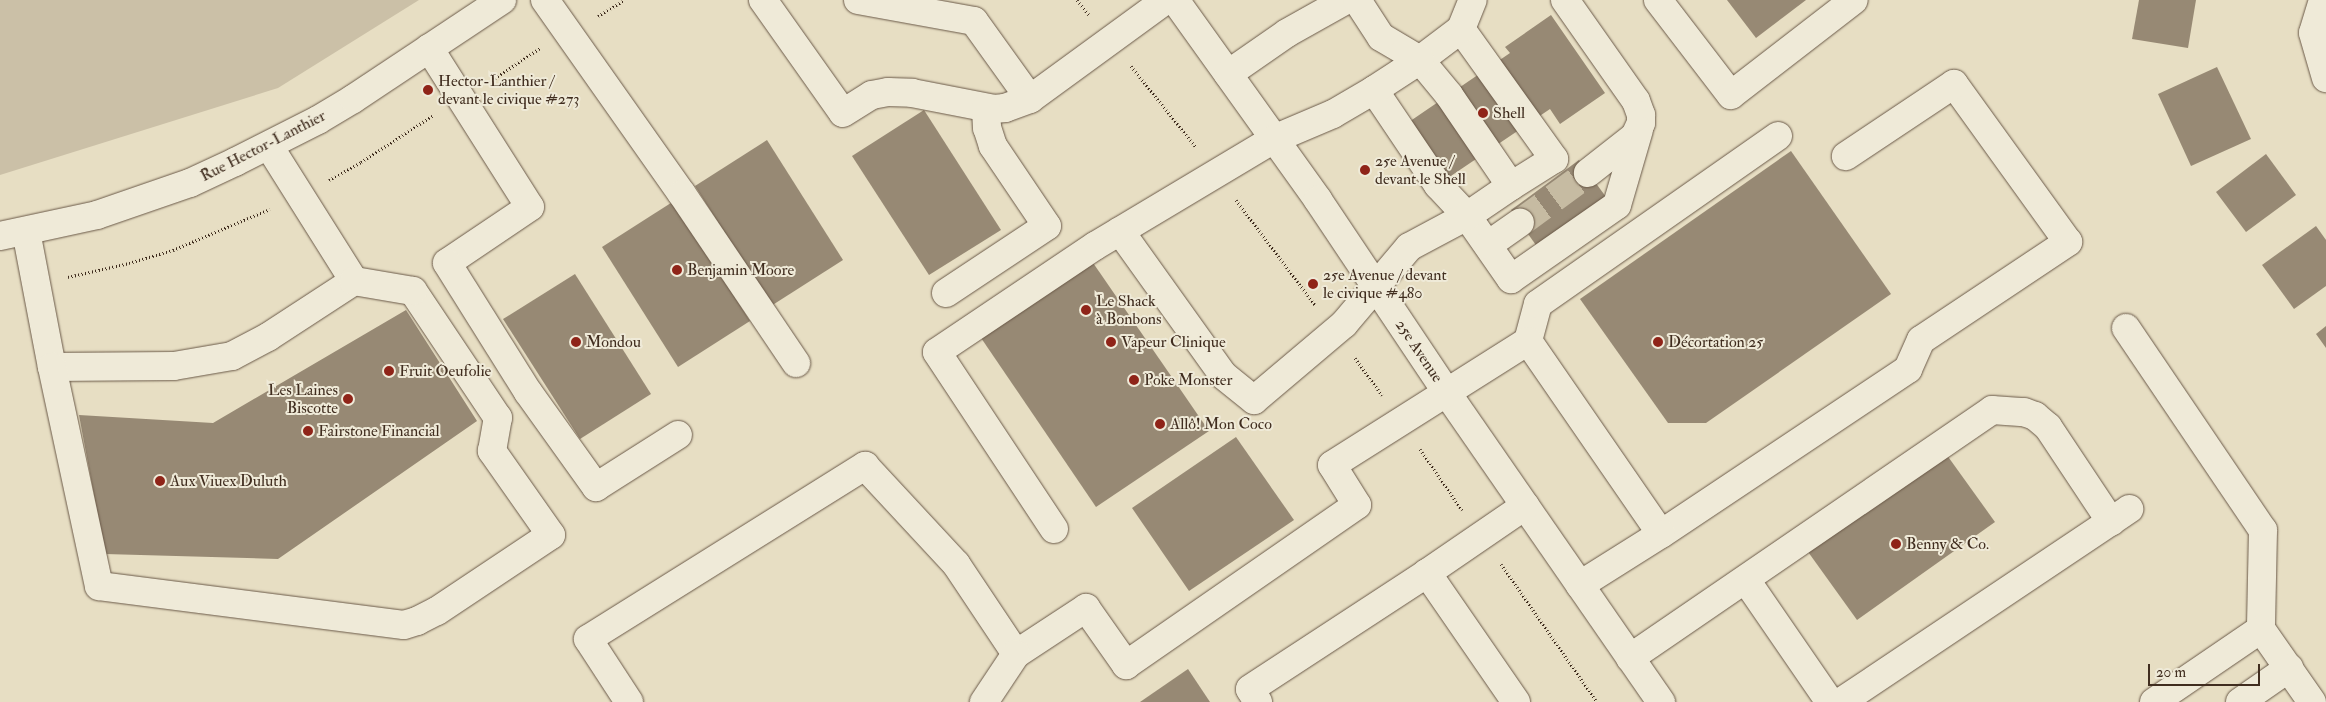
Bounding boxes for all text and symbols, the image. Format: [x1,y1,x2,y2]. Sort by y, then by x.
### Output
place label: Hector-Lanthier / devant le civique #273 [438,71,579,109]
marker: Hector-Lanthier / devant le civique #273 [422,84,434,96]
place label: Shell [1493,103,1525,123]
street label: Rue Hector-Lanthier [197,106,329,186]
marker: Shell [1477,107,1489,119]
place label: 25e Avenue / devant le Shell [1375,151,1466,189]
marker: 25e Avenue / devant le Shell [1359,164,1371,176]
place label: Benjamin Moore [687,260,794,280]
marker: Benjamin Moore [671,264,683,276]
place label: 25e Avenue / devant le civique #480 [1323,265,1447,303]
marker: 25e Avenue / devant le civique #480 [1307,278,1319,290]
place label: Le Shack à Bonbons [1096,291,1162,329]
marker: Le Shack à Bonbons [1080,304,1092,316]
street label: 25e Avenue [1391,316,1447,386]
place label: Mondou [586,332,641,352]
place label: Vapeur Clinique [1121,332,1226,352]
place label: Décortation 25 [1668,332,1763,352]
marker: Mondou [570,336,582,348]
marker: Vapeur Clinique [1105,336,1117,348]
marker: Décortation 25 [1652,336,1664,348]
place label: Fruit Oeufolie [399,361,491,381]
marker: Fruit Oeufolie [383,365,395,377]
place label: Poke Monster [1144,370,1232,390]
marker: Poke Monster [1128,374,1140,386]
place label: Les Laines Biscotte [268,380,338,418]
marker: Les Laines Biscotte [342,393,354,405]
place label: Allô! Mon Coco [1170,414,1272,434]
marker: Allô! Mon Coco [1154,418,1166,430]
place label: Fairstone Financial [318,421,440,441]
marker: Fairstone Financial [302,425,314,437]
place label: Aux Viuex Duluth [170,471,287,491]
marker: Aux Viuex Duluth [154,475,166,487]
place label: Benny & Co. [1906,534,1989,554]
marker: Benny & Co. [1890,538,1902,550]
scale bar [2151,654,2264,686]
text: 20 m [2156,663,2186,682]

